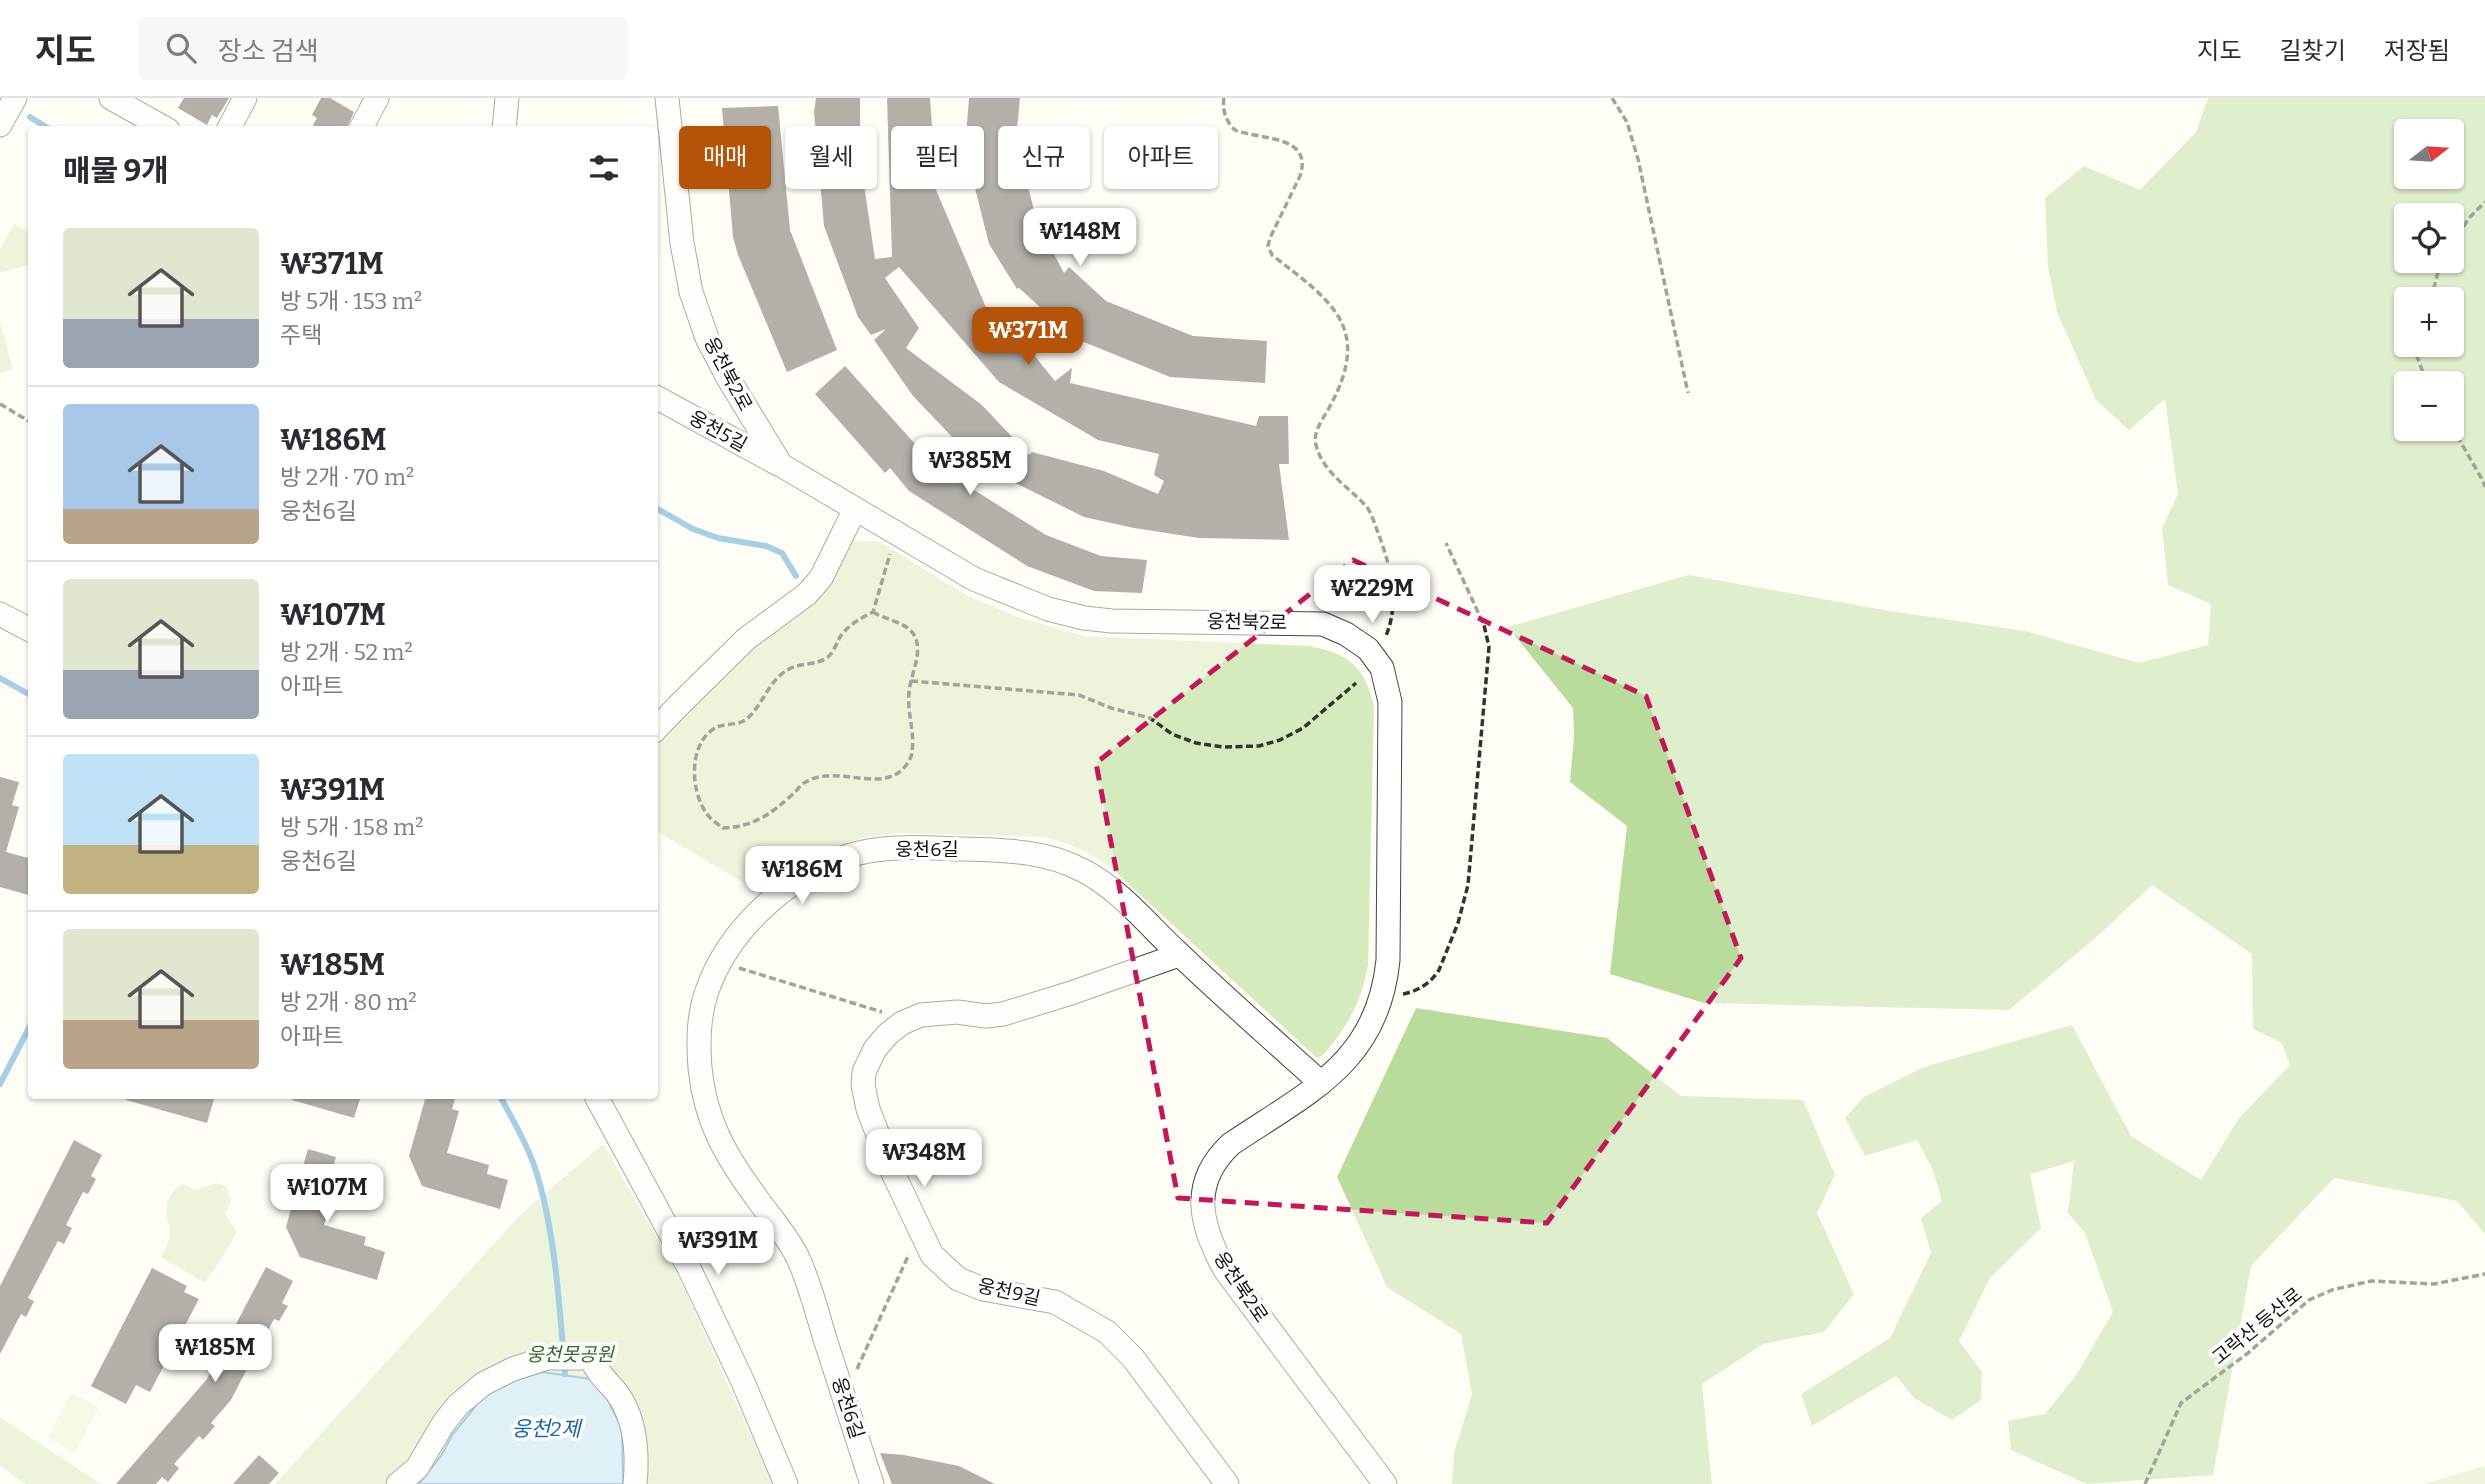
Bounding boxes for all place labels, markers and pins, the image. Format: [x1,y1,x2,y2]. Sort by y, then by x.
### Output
pin: ₩148M [1031,208,1129,268]
pin: ₩371M [979,308,1077,367]
pin: ₩385M [921,438,1019,497]
pin: ₩229M [1323,566,1421,625]
pin: ₩186M [753,846,851,906]
pin: ₩348M [875,1130,973,1189]
pin: ₩107M [278,1164,376,1224]
pin: ₩391M [669,1218,767,1277]
pin: ₩185M [166,1324,264,1384]

